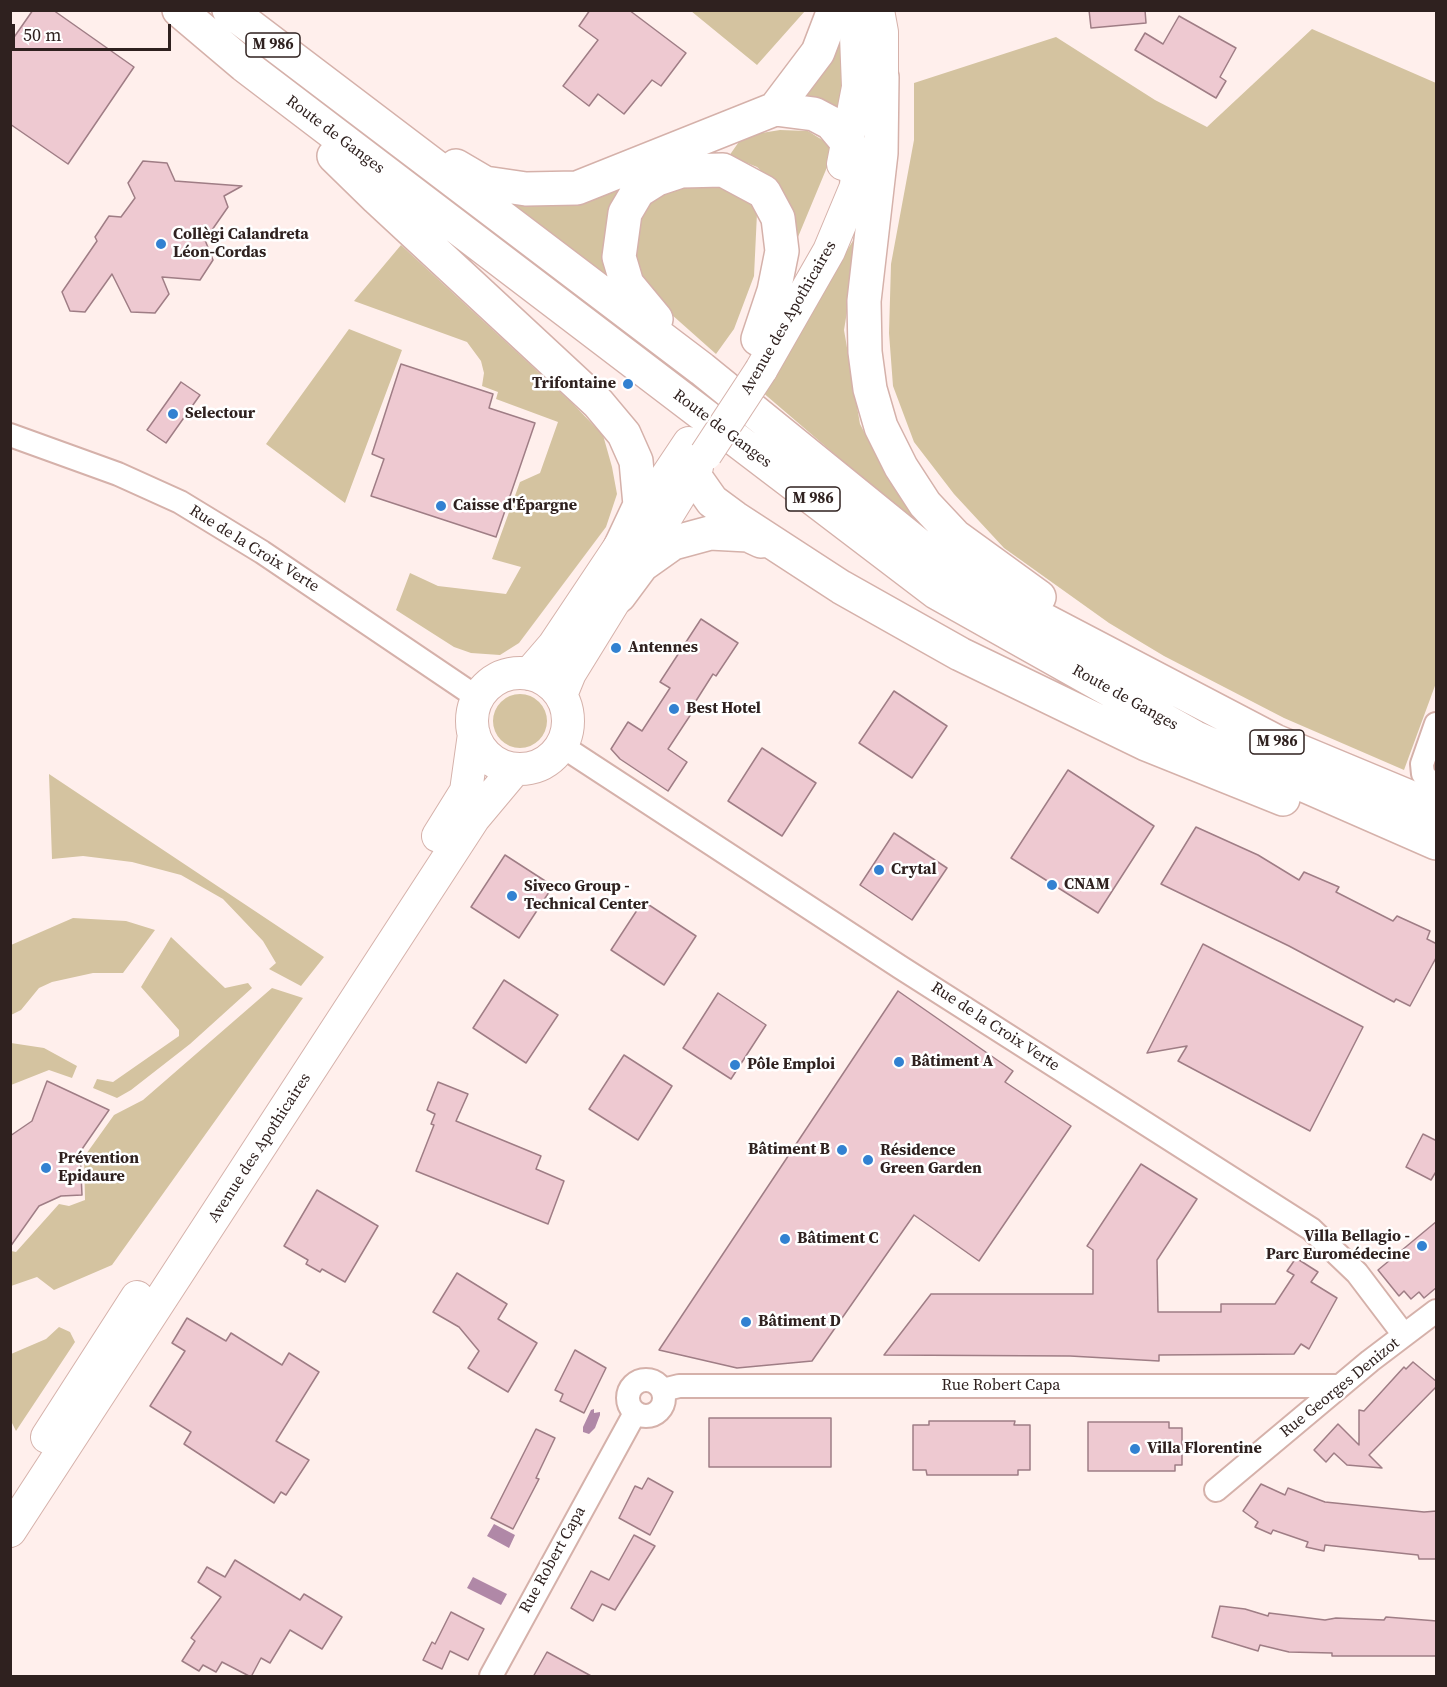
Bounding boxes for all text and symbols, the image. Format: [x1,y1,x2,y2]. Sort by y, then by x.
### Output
scale bar [15,12,174,50]
text: 50 m [23,22,61,47]
road number: M 986 [246,33,300,57]
street label: Route de Ganges [282,92,388,178]
place label: Collègi Calandreta Léon-Cordas [173,225,309,263]
marker: Collègi Calandreta Léon-Cordas [154,237,168,251]
street label: Avenue des Apothicaires [737,238,841,398]
place label: Trifontaine [532,374,616,394]
marker: Trifontaine [621,377,635,391]
street label: Route de Ganges [669,386,775,472]
place label: Selectour [185,404,255,424]
marker: Selectour [166,407,180,421]
road number: M 986 [786,487,840,511]
place label: Caisse d'Épargne [453,496,577,516]
marker: Caisse d'Épargne [434,499,448,513]
street label: Rue de la Croix Verte [186,501,322,597]
place label: Antennes [628,638,698,658]
marker: Antennes [609,641,623,655]
street label: Route de Ganges [1069,661,1181,735]
place label: Best Hotel [686,699,761,719]
marker: Best Hotel [667,702,681,716]
road number: M 986 [1250,730,1304,754]
place label: Crytal [891,860,937,880]
marker: Crytal [872,863,886,877]
place label: CNAM [1064,875,1110,895]
place label: Siveco Group - Technical Center [524,877,649,915]
marker: CNAM [1045,878,1059,892]
marker: Siveco Group - Technical Center [505,889,519,903]
street label: Rue de la Croix Verte [927,978,1063,1076]
place label: Bâtiment A [911,1052,993,1072]
place label: Pôle Emploi [747,1055,835,1075]
marker: Bâtiment A [892,1055,906,1069]
marker: Pôle Emploi [728,1058,742,1072]
street label: Avenue des Apothicaires [204,1070,316,1226]
place label: Bâtiment B [748,1140,830,1160]
place label: Résidence Green Garden [880,1141,982,1179]
marker: Bâtiment B [835,1143,849,1157]
place label: Prévention Epidaure [58,1149,139,1187]
marker: Résidence Green Garden [861,1153,875,1167]
marker: Prévention Epidaure [39,1161,53,1175]
place label: Villa Bellagio - Parc Euromédecine [1266,1227,1410,1265]
place label: Bâtiment C [797,1229,878,1249]
marker: Bâtiment C [778,1232,792,1246]
marker: Villa Bellagio - Parc Euromédecine [1415,1239,1429,1253]
place label: Bâtiment D [758,1312,841,1332]
marker: Bâtiment D [739,1315,753,1329]
street label: Rue Georges Denizot [1277,1334,1403,1442]
street label: Rue Robert Capa [942,1376,1060,1396]
place label: Villa Florentine [1147,1439,1262,1459]
marker: Villa Florentine [1128,1442,1142,1456]
street label: Rue Robert Capa [516,1503,590,1617]

